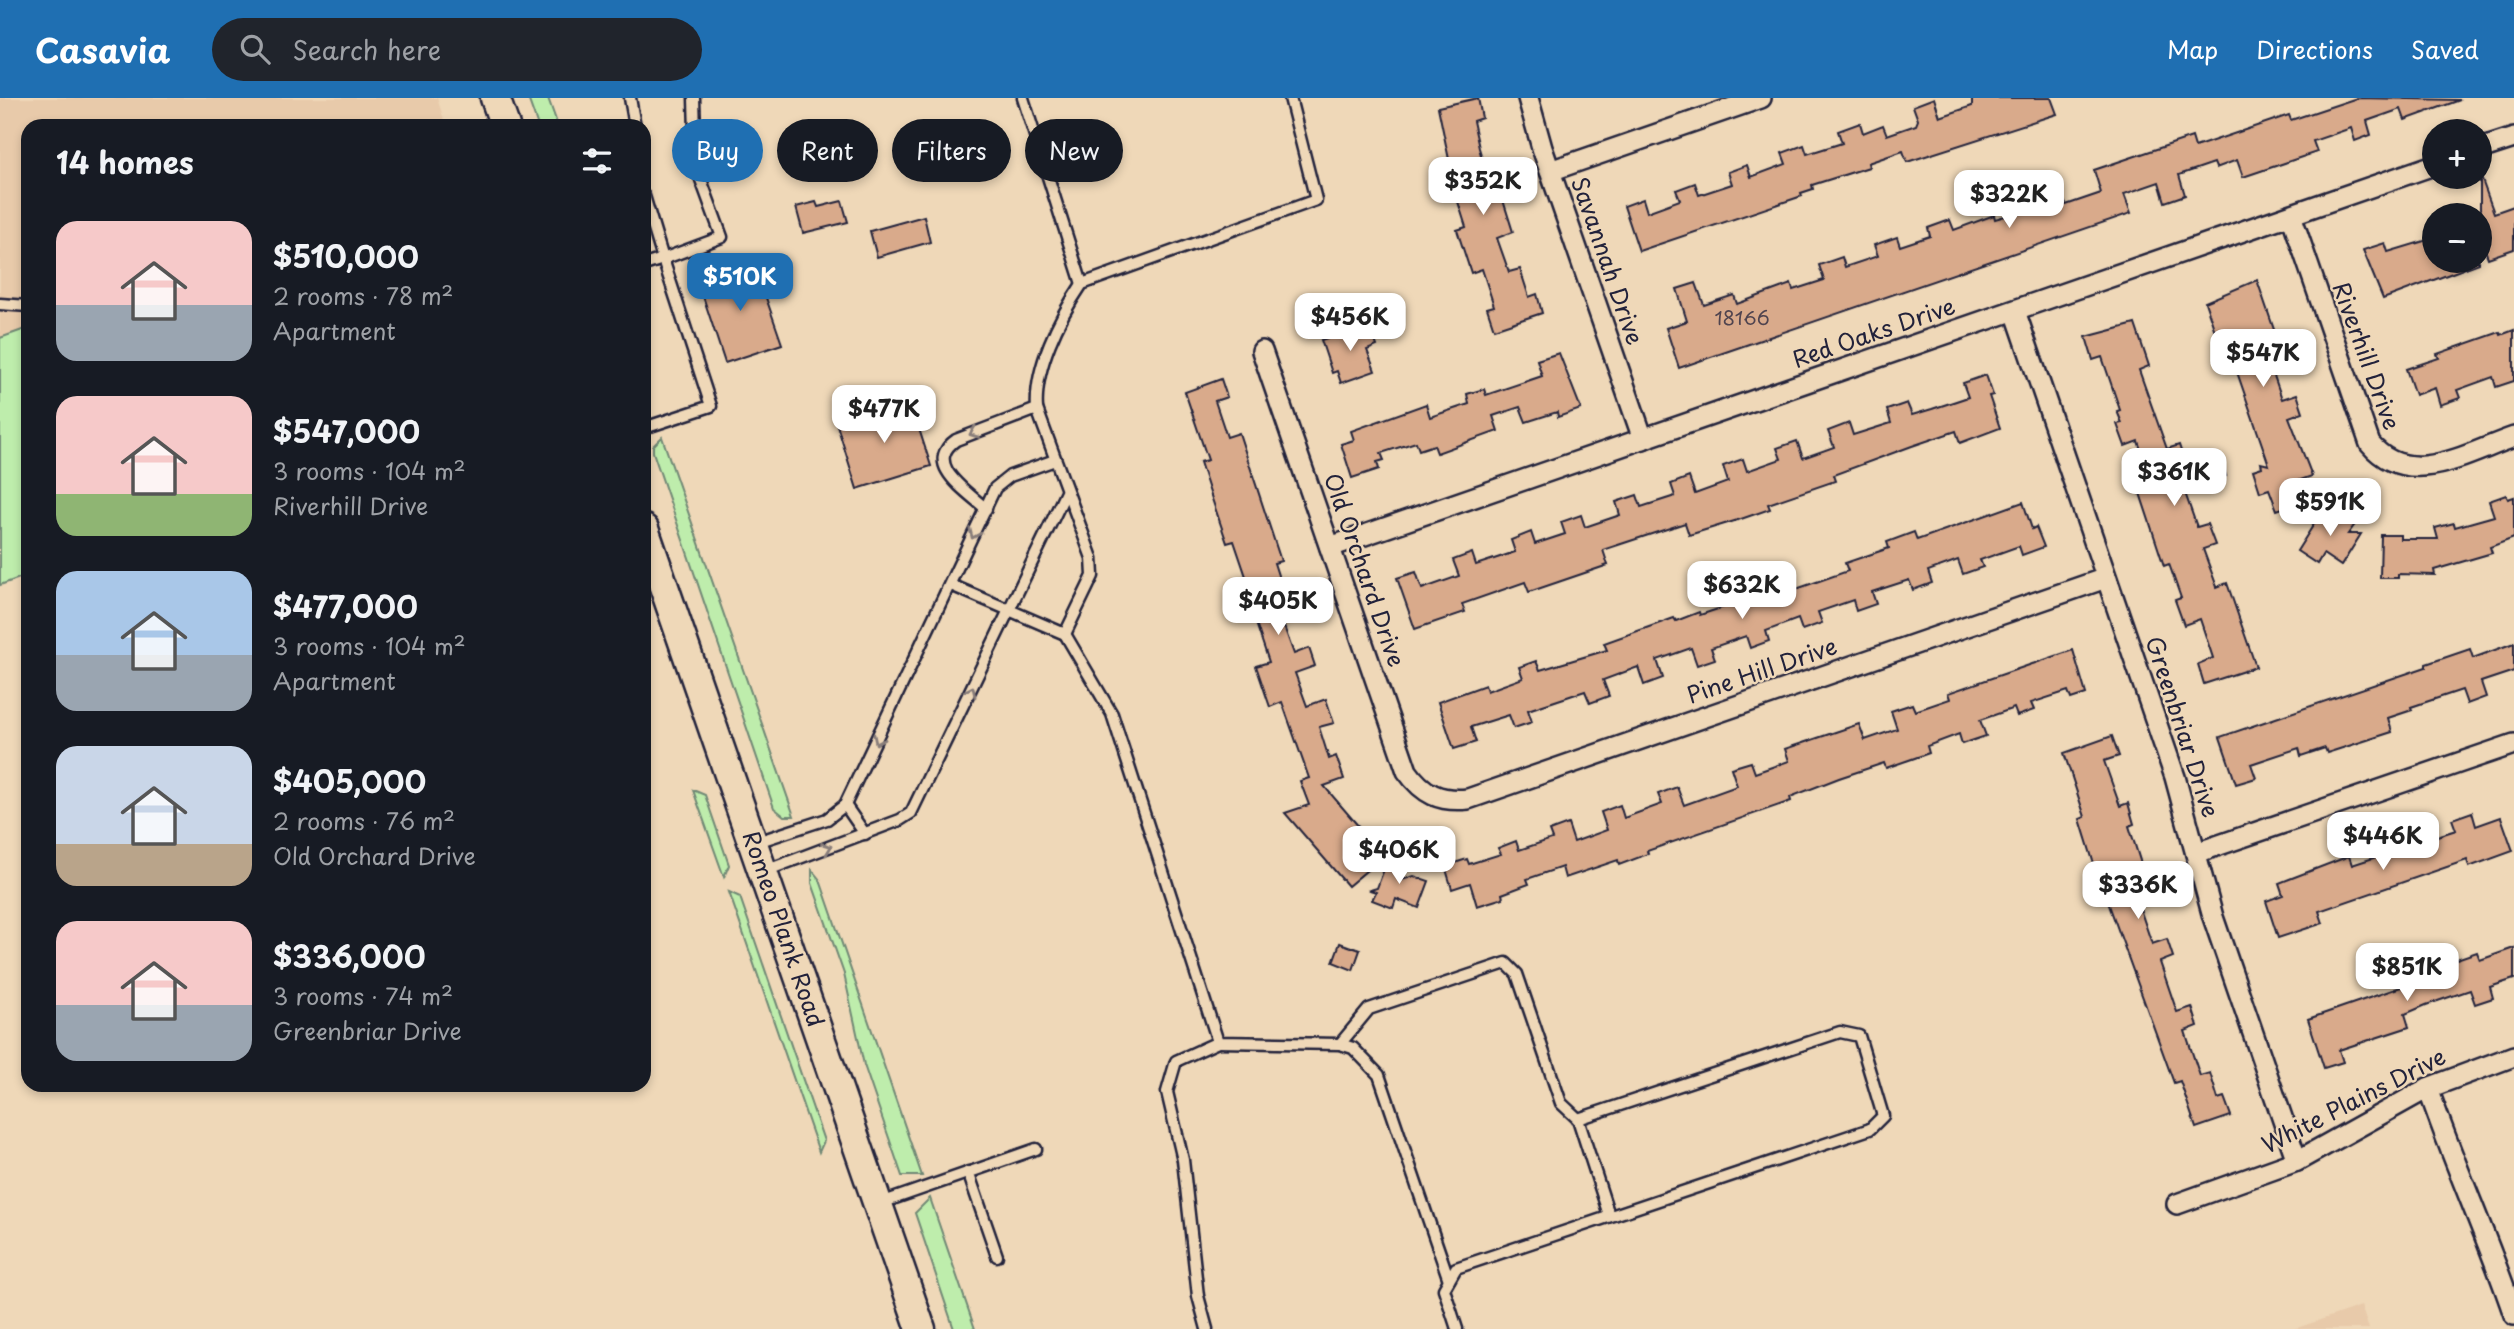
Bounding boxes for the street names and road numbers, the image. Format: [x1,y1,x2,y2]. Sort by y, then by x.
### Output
street label: Savannah Drive [1563,172,1654,349]
street label: Riverhill Drive [2324,277,2410,434]
street label: Red Oaks Drive [1787,287,1960,376]
street label: Old Orchard Drive [1316,468,1415,671]
street label: Pine Hill Drive [1682,628,1841,712]
street label: Greenbriar Drive [2138,631,2229,822]
street label: Romeo Plank Road [734,826,834,1031]
street label: White Plains Drive [2255,1038,2451,1161]

